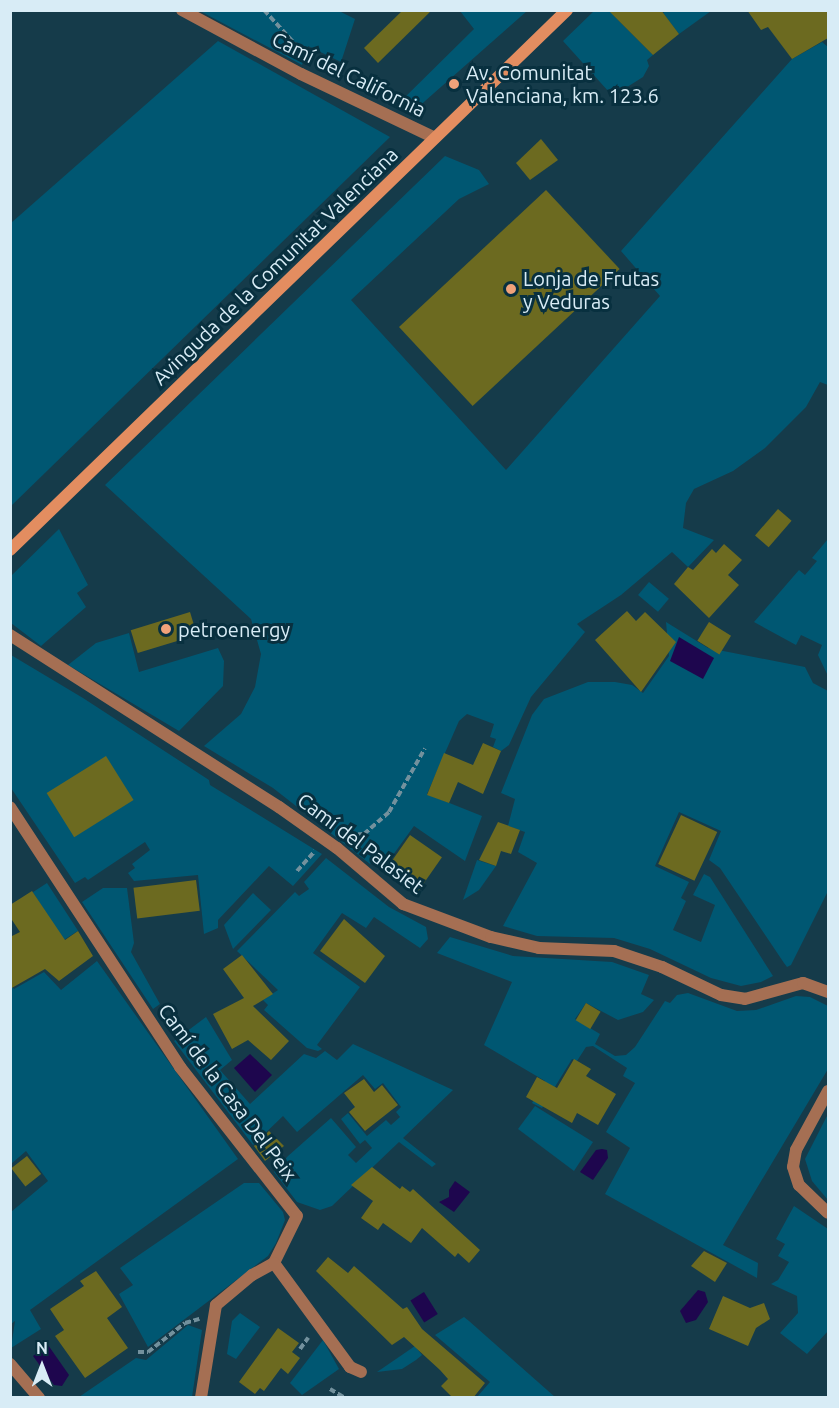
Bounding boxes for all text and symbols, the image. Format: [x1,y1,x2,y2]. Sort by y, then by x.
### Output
street label: Camí del California [268,26,430,122]
place label: Av. Comunitat Valenciana, km. 123.6 [466,60,659,107]
marker: Av. Comunitat Valenciana, km. 123.6 [447,77,461,91]
street label: Avinguda de la Comunitat Valenciana [147,142,403,390]
place label: Lonja de Frutas y Veduras [523,266,659,313]
marker: Lonja de Frutas y Veduras [504,282,518,296]
place label: petroenergy [178,617,290,641]
marker: petroenergy [159,622,173,636]
street label: Camí del Palasiet [293,788,429,898]
street label: Camí de la Casa Del Peix [154,999,302,1185]
north arrow [12,1336,72,1396]
text: N [36,1339,48,1357]

